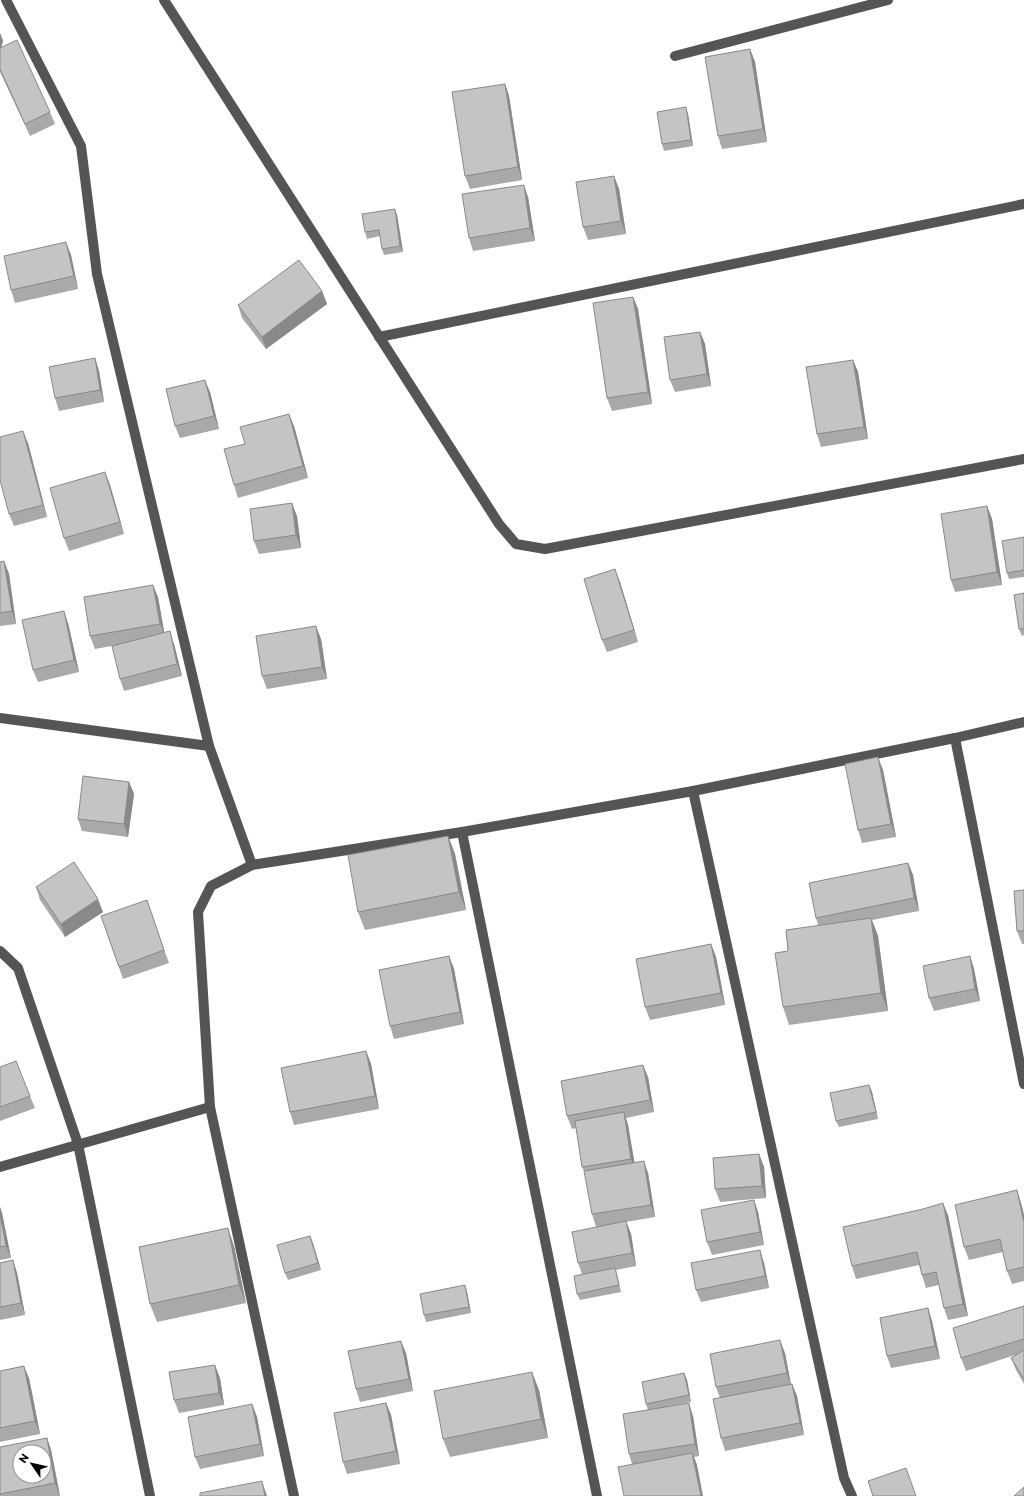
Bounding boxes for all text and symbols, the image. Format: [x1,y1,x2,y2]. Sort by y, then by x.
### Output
north arrow [12,1444,52,1484]
text: N [16,1451,31,1465]

